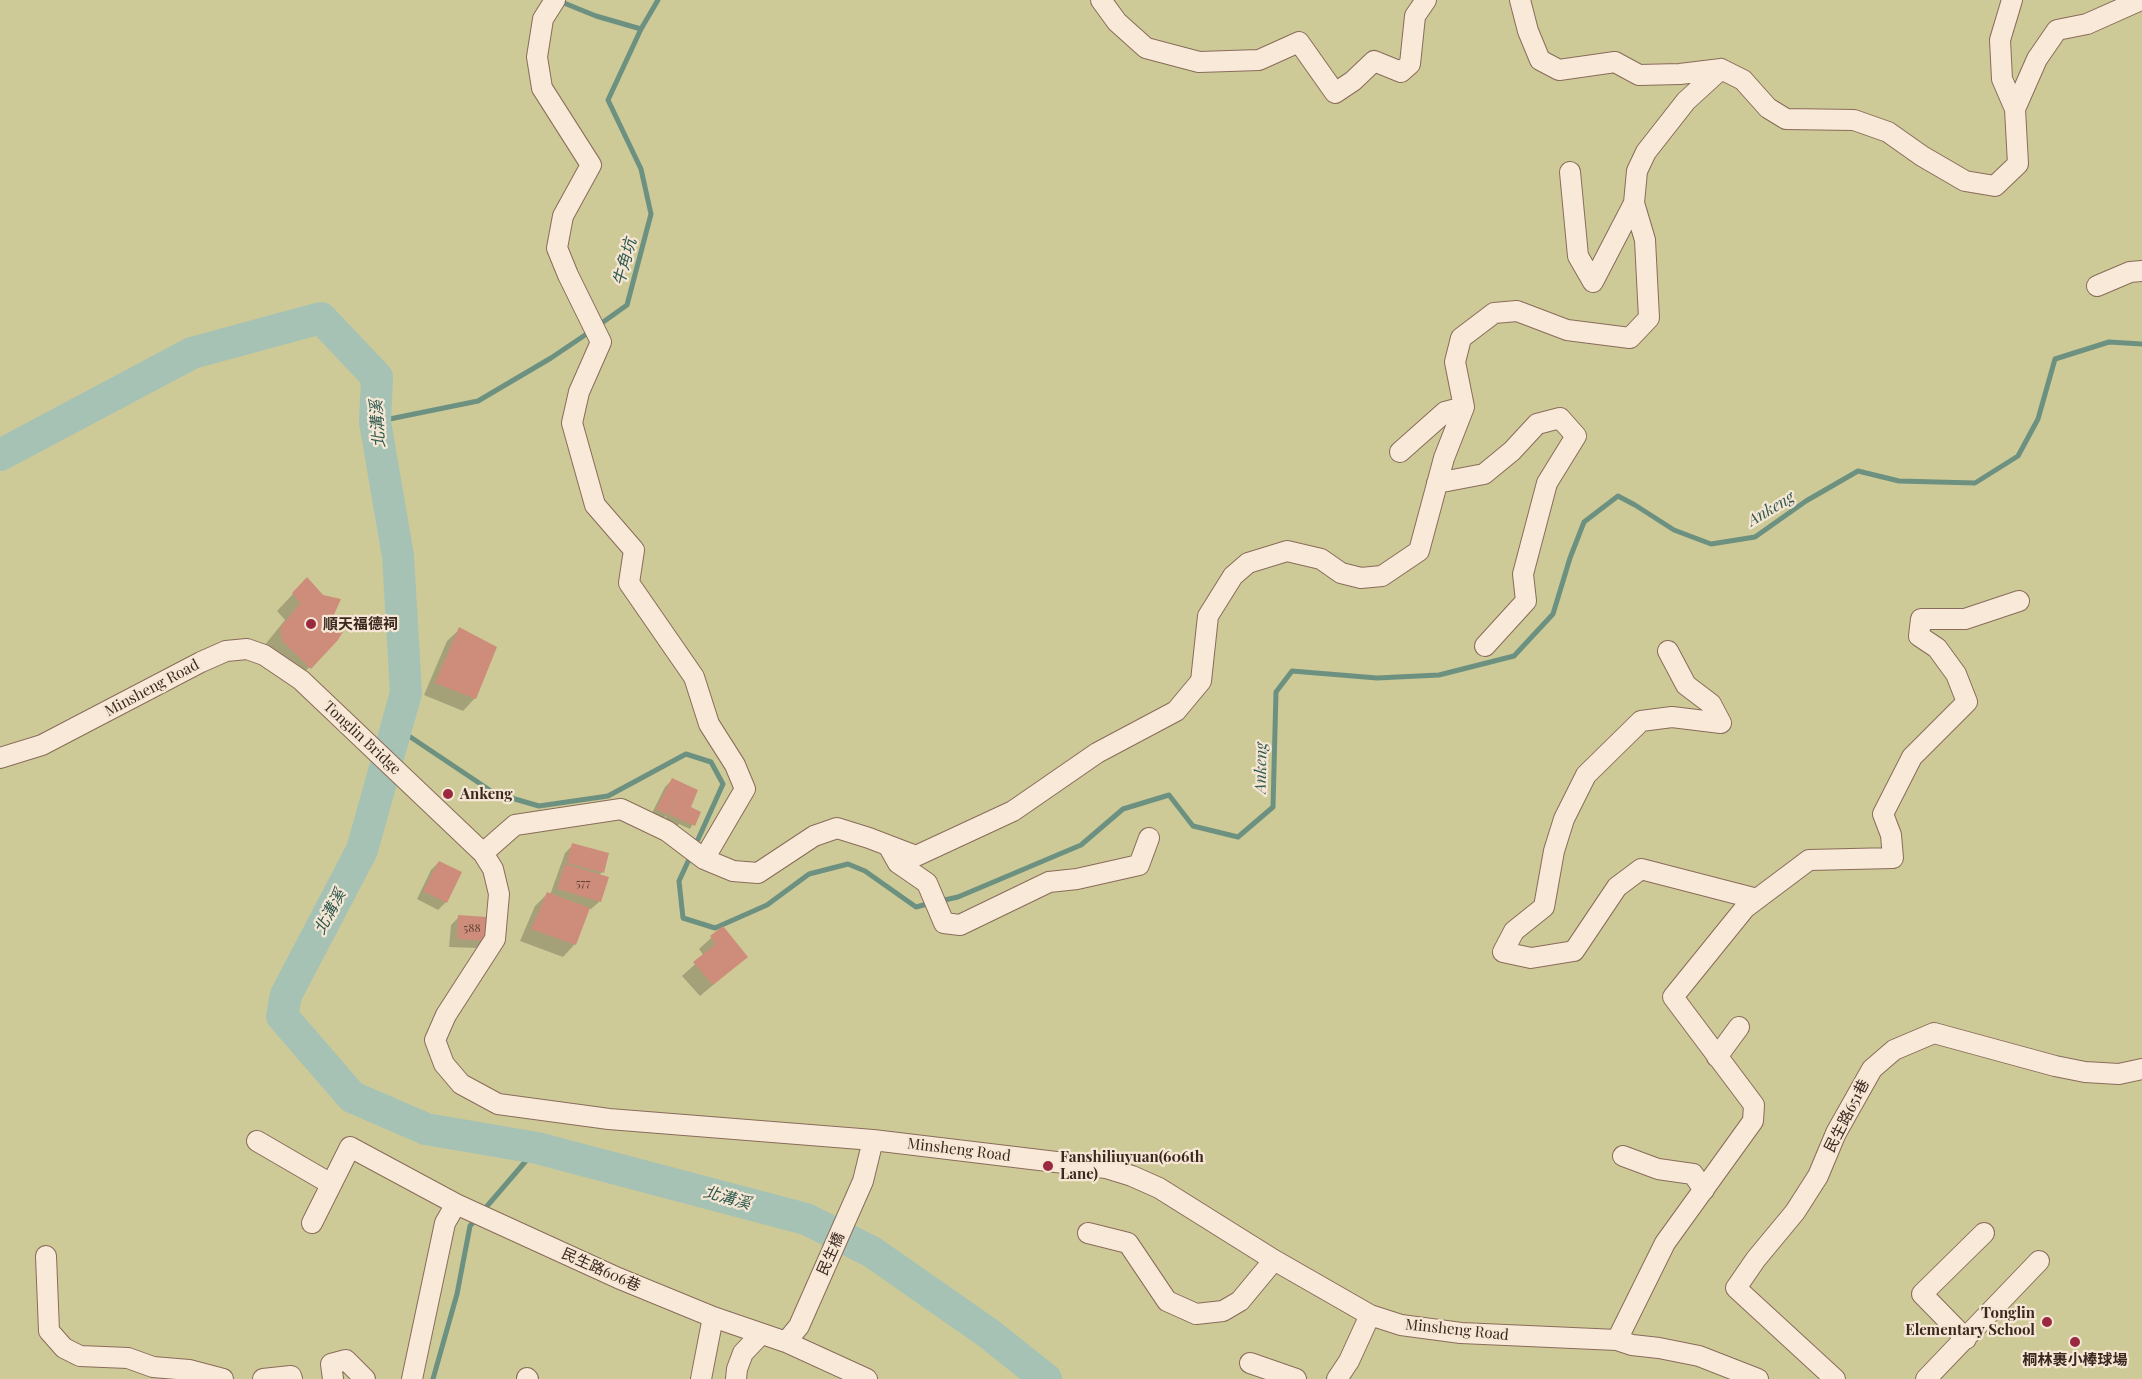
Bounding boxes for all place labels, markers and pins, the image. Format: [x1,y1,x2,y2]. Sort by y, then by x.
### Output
place label: 順天福德祠 [323,615,398,633]
marker: 順天福德祠 [304,617,318,631]
place label: Ankeng [460,785,513,803]
marker: Ankeng [441,787,455,801]
place label: Fanshiliuyuan(606th Lane) [1060,1148,1204,1183]
marker: Fanshiliuyuan(606th Lane) [1041,1159,1055,1173]
place label: Tonglin Elementary School [1905,1304,2035,1339]
marker: Tonglin Elementary School [2040,1315,2054,1329]
marker: 桐林裹小棒球場 [2068,1335,2082,1349]
place label: 桐林裹小棒球場 [2023,1351,2127,1369]

